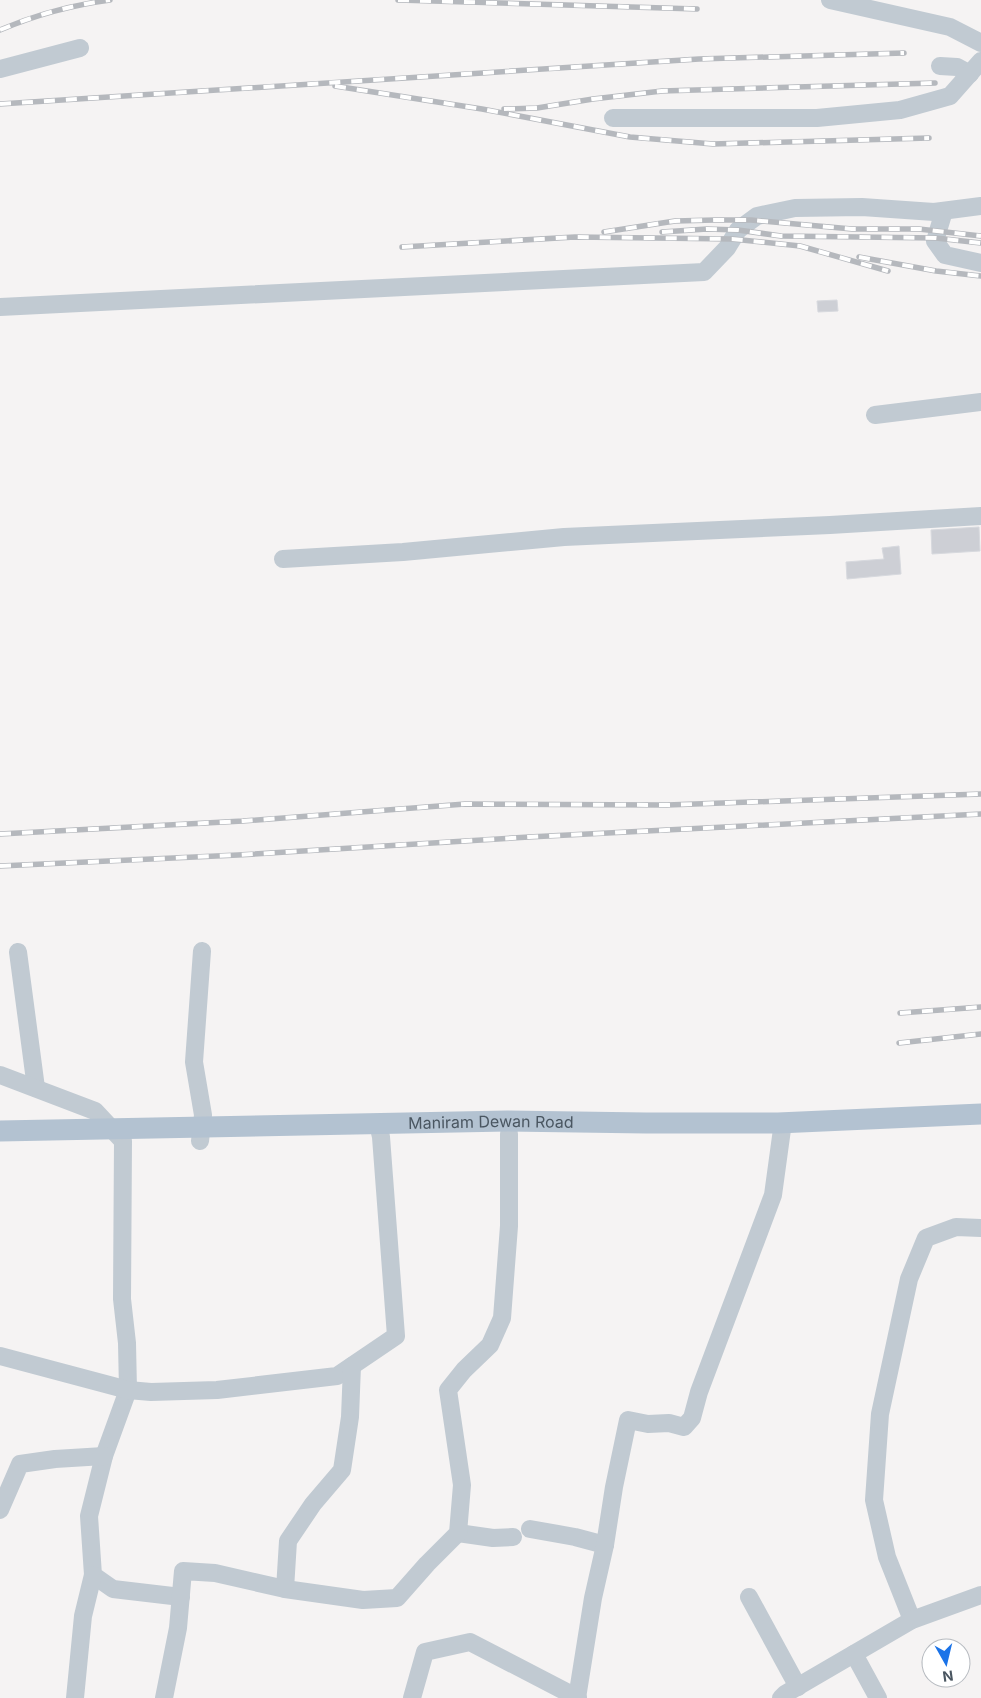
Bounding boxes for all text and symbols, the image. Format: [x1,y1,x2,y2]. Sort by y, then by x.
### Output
street label: Maniram Dewan Road [408,1111,574,1133]
north arrow [921,1638,971,1688]
text: N [941,1667,954,1686]

